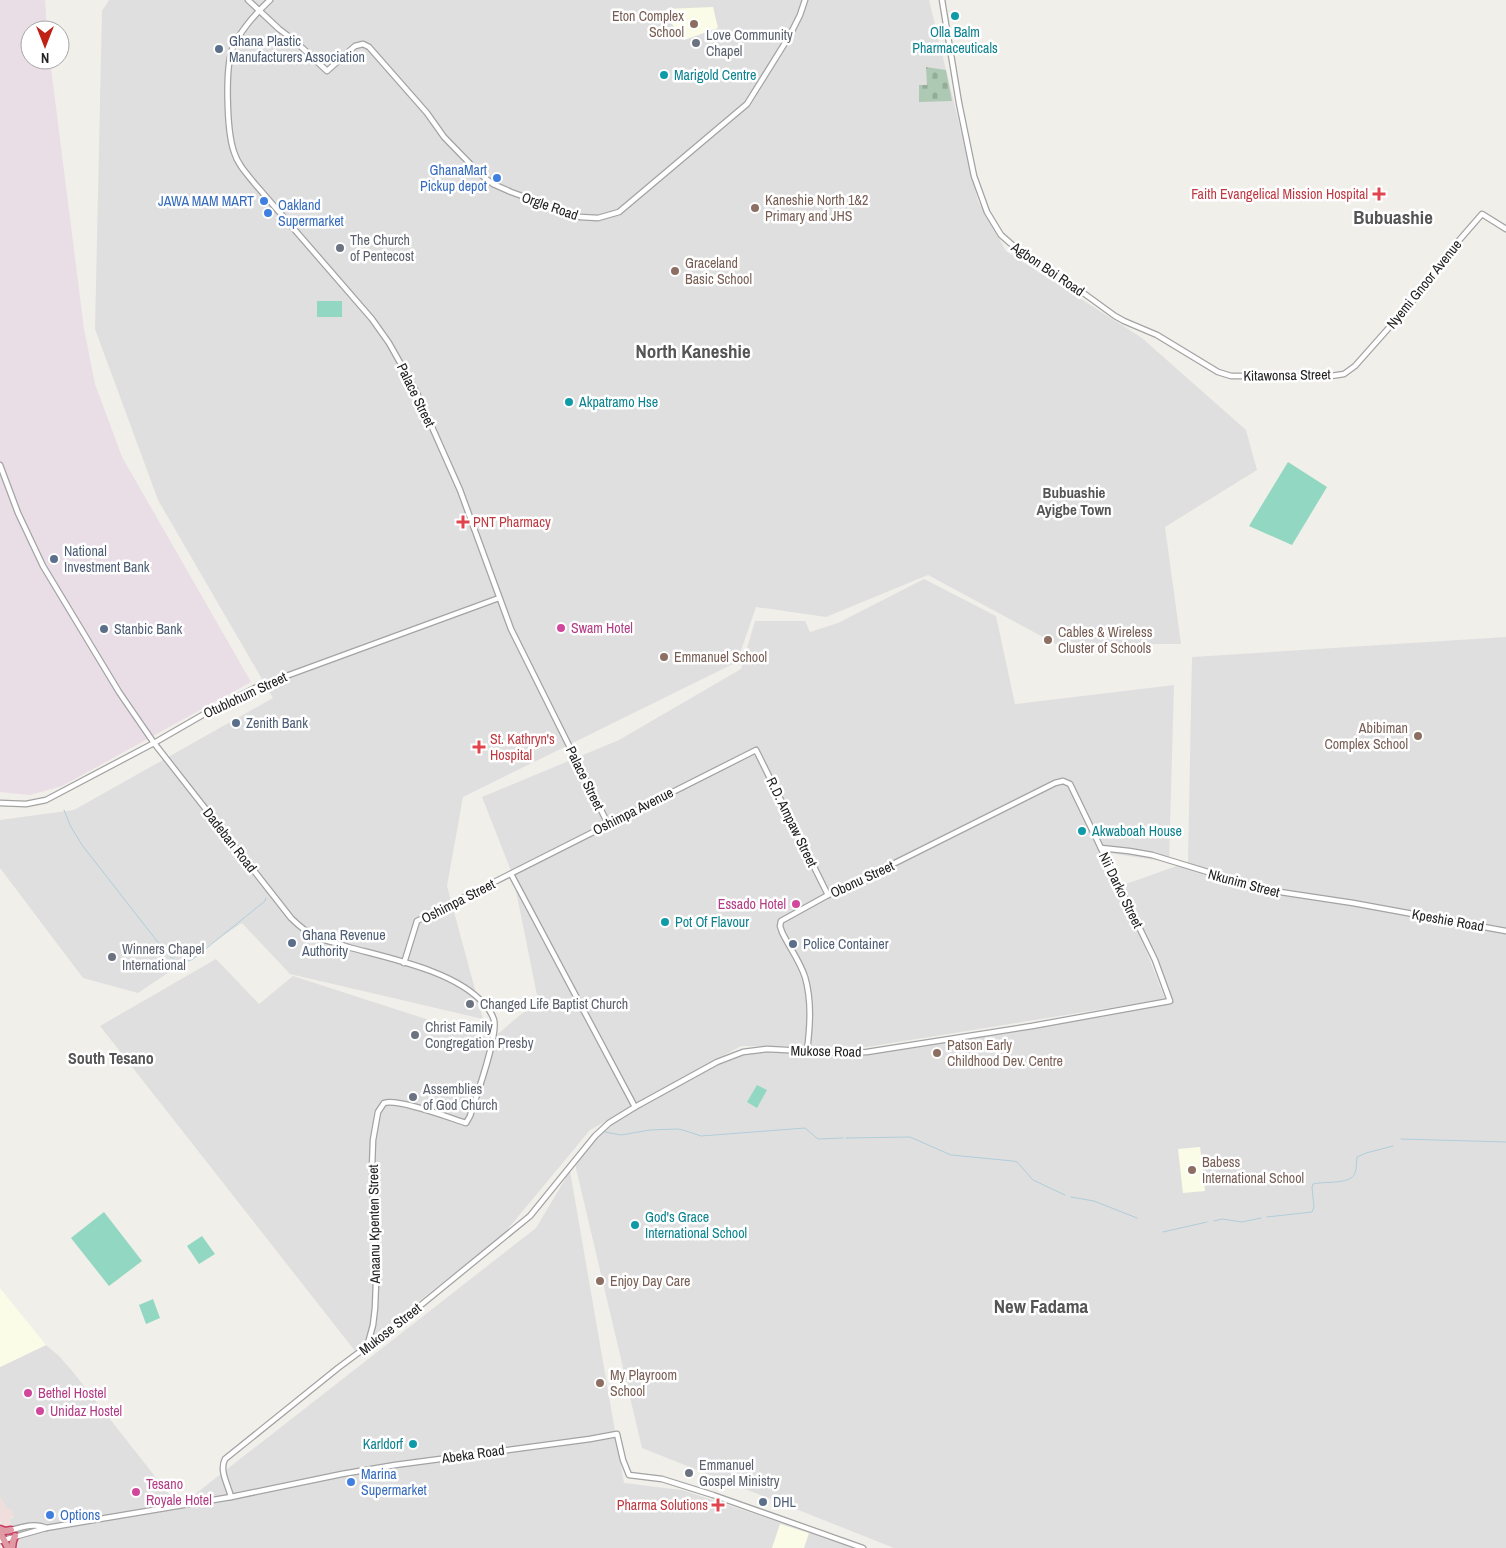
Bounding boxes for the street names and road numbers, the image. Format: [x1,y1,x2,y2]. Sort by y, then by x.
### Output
street label: Orgle Road [519,188,581,224]
street label: Nyemi Gnoor Avenue [1383,236,1465,332]
street label: Agbon Boi Road [1007,237,1088,300]
street label: Palace Street [393,360,439,430]
street label: Kitawonsa Street [1243,365,1331,385]
street label: Otublohum Street [200,668,290,722]
street label: Palace Street [562,743,608,813]
street label: R.D. Ampaw Street [763,774,821,870]
street label: Oshimpa Avenue [590,783,676,839]
street label: Dadeban Road [199,804,261,876]
street label: Nii Darko Street [1095,849,1147,931]
street label: Obonu Street [827,856,897,902]
street label: Nkunim Street [1206,865,1282,901]
street label: Oshimpa Street [418,875,498,927]
street label: Kpeshie Road [1411,905,1485,935]
street label: Mukose Road [790,1041,862,1061]
street label: Anaanu Kpenten Street [364,1164,384,1285]
street label: Mukose Street [355,1299,425,1359]
street label: Abeka Road [439,1441,506,1467]

